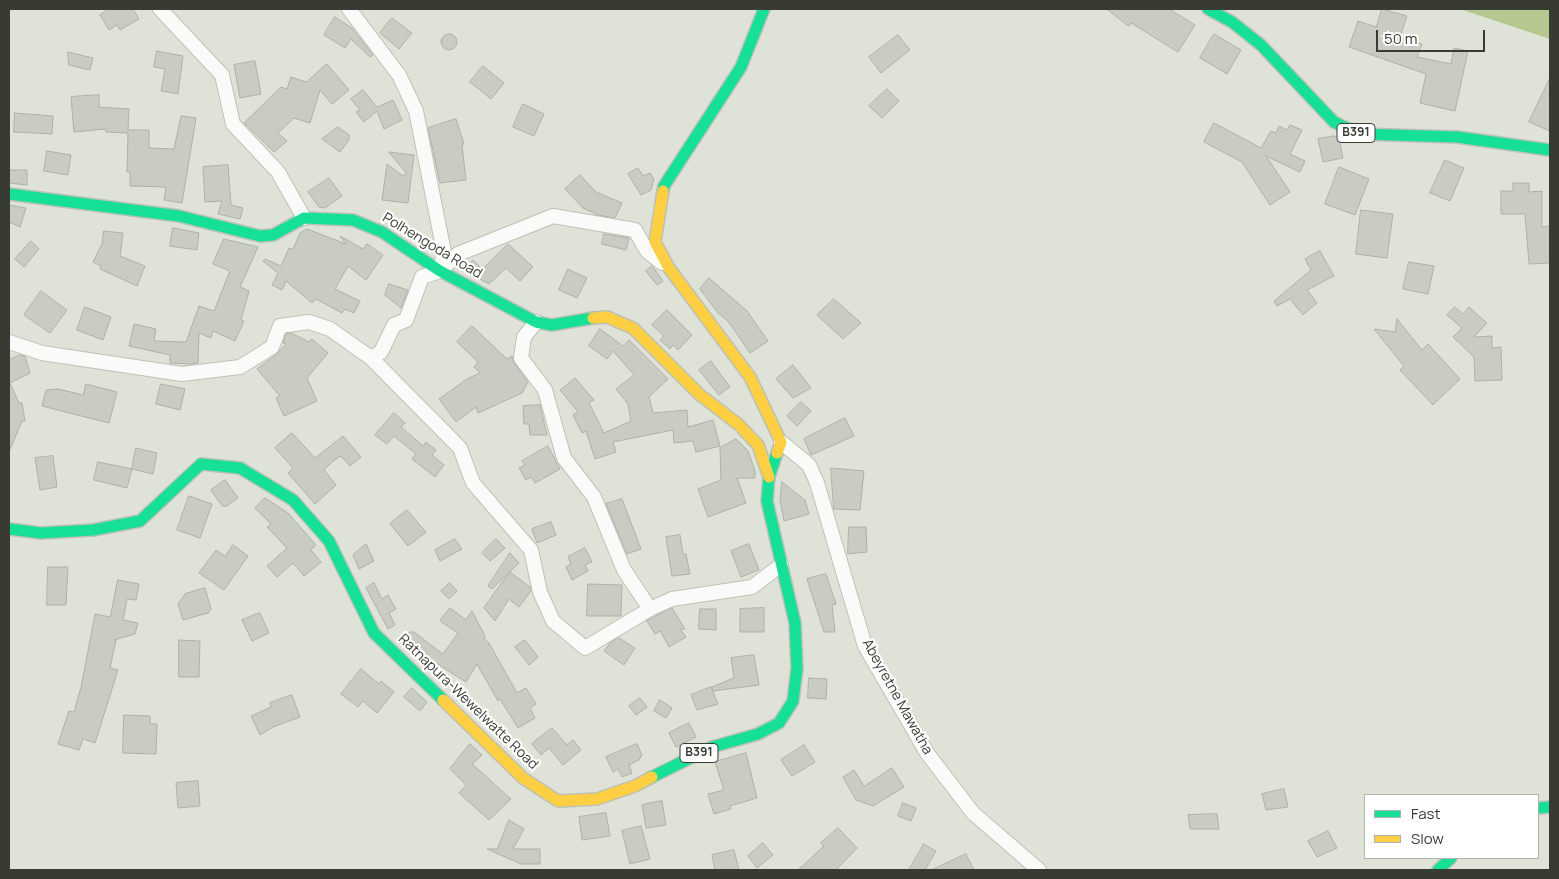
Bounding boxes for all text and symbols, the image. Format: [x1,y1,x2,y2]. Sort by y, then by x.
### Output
scale bar [1379,20,1488,52]
text: 50 m [1384,28,1418,49]
road number: B391 [1337,124,1375,142]
street label: Polhengoda Road [379,210,485,282]
street label: Ratnapura-Wewelwatte Road [395,631,541,773]
street label: Abeyretne Mawatha [858,636,936,758]
road number: B391 [680,744,718,762]
legend [1364,794,1539,859]
text: Fast [1411,803,1440,824]
text: Slow [1411,828,1444,849]

